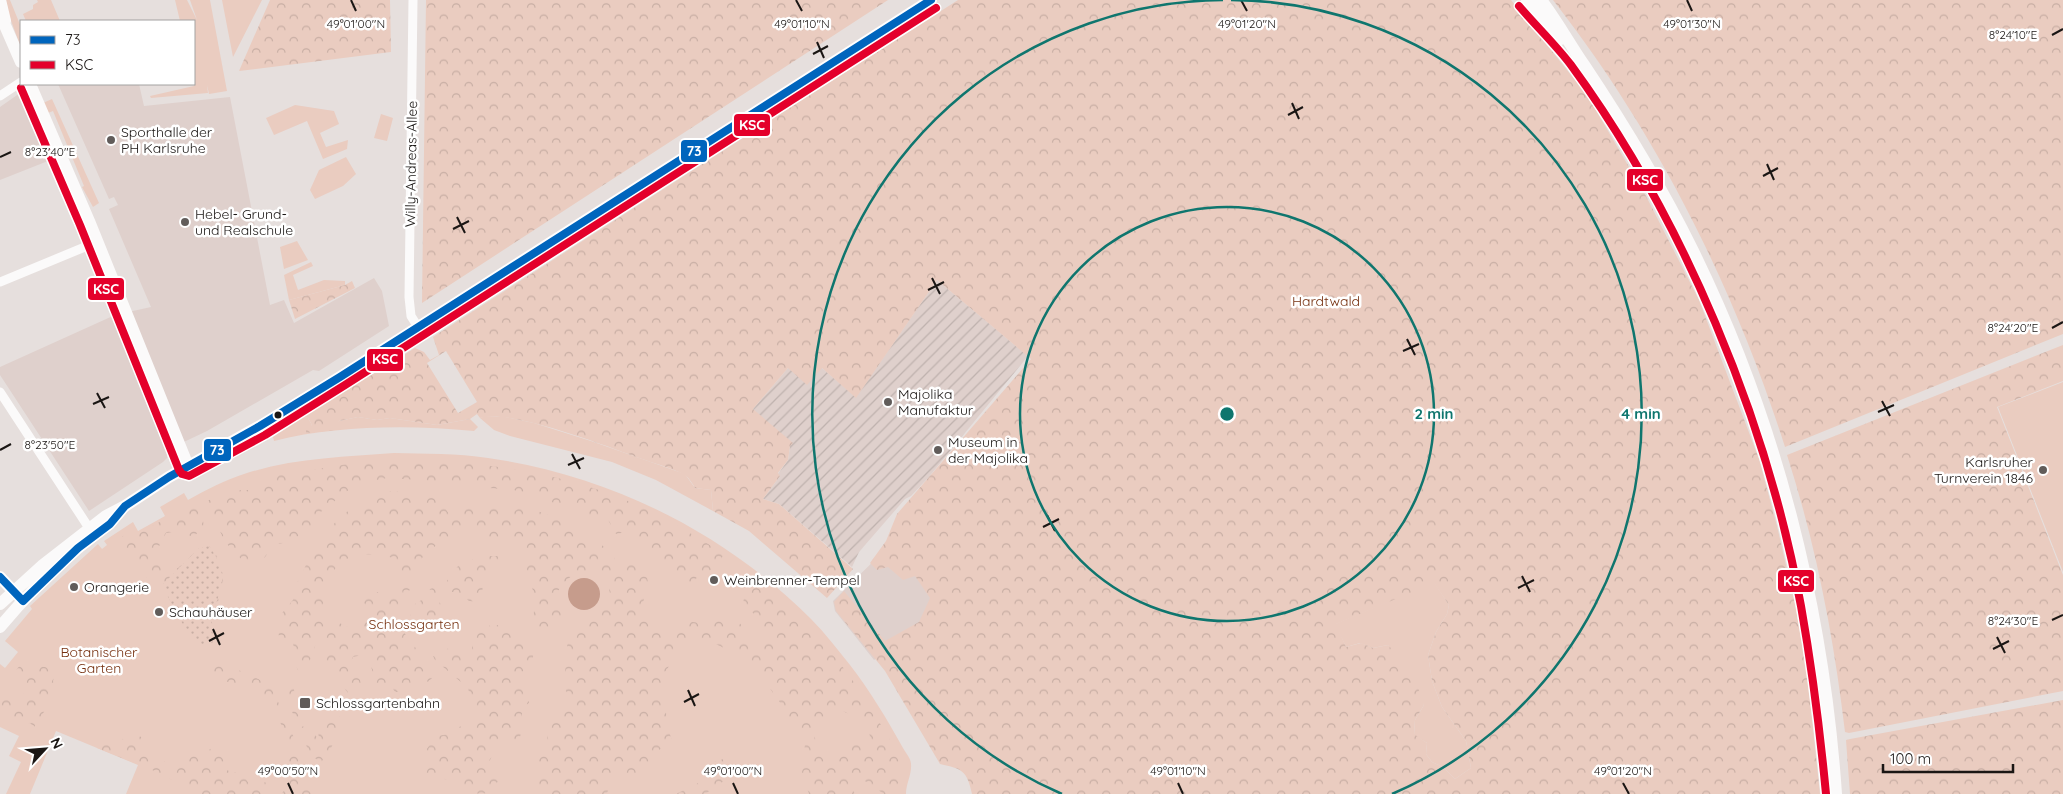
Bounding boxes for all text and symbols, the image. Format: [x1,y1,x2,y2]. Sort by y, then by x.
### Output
text: 49°01'00"N [327,16,385,31]
text: 49°01'10"N [774,16,830,31]
text: 49°01'20"N [1218,16,1276,31]
text: 49°01'30"N [1663,16,1721,31]
legend [20,20,195,85]
text: 8°24'10"E [1989,27,2037,42]
text: 73 [65,30,81,49]
text: KSC [65,55,93,74]
street label: Willy-Andreas-Allee [401,101,421,227]
line badge: KSC [733,113,771,137]
text: KSC [739,116,765,134]
place label: Sporthalle der PH Karlsruhe [121,123,213,157]
marker: Sporthalle der PH Karlsruhe [105,134,117,146]
line badge: 73 [680,139,708,163]
text: 73 [686,142,702,160]
text: 8°23'40"E [25,144,75,159]
line badge: KSC [1626,168,1664,192]
text: KSC [1632,171,1658,189]
place label: Hebel- Grund- und Realschule [195,205,293,239]
marker: Hebel- Grund- und Realschule [179,216,191,228]
line badge: KSC [87,277,125,301]
text: KSC [93,280,119,298]
park label: Hardtwald [1292,292,1360,310]
text: 8°24'20"E [1988,320,2039,335]
line badge: KSC [366,348,404,372]
text: KSC [372,350,398,368]
place label: Majolika Manufaktur [898,385,974,419]
marker: Majolika Manufaktur [882,396,894,408]
text: 2 min [1414,404,1454,423]
text: 4 min [1621,404,1661,423]
centre of rings [1218,405,1236,423]
unlabelled marker [273,410,283,420]
place label: Museum in der Majolika [948,433,1028,467]
text: 8°23'50"E [25,437,76,452]
line badge: 73 [203,438,232,462]
text: 73 [209,441,225,459]
marker: Museum in der Majolika [932,444,944,456]
place label: Karlsruher Turnverein 1846 [1934,453,2034,487]
marker: Karlsruher Turnverein 1846 [2037,464,2049,476]
line badge: KSC [1777,569,1815,593]
place label: Weinbrenner-Tempel [724,571,860,589]
text: KSC [1783,572,1809,590]
marker: Weinbrenner-Tempel [708,574,720,586]
place label: Orangerie [84,578,149,596]
marker: Orangerie [68,581,80,593]
place label: Schauhäuser [169,603,253,621]
marker: Schauhäuser [153,606,165,618]
text: 8°24'30"E [1988,613,2038,628]
park label: Schlossgarten [369,615,459,633]
park label: Botanischer Garten [61,643,138,677]
place label: Schlossgartenbahn [316,694,440,712]
marker: Schlossgartenbahn [298,696,312,710]
north arrow [20,724,70,774]
text: N [46,735,67,752]
scale bar [1883,742,2013,774]
text: 100 m [1890,749,1931,768]
text: 49°00'50"N [258,763,318,778]
text: 49°01'00"N [704,763,762,778]
text: 49°01'10"N [1150,763,1206,778]
text: 49°01'20"N [1594,763,1652,778]

